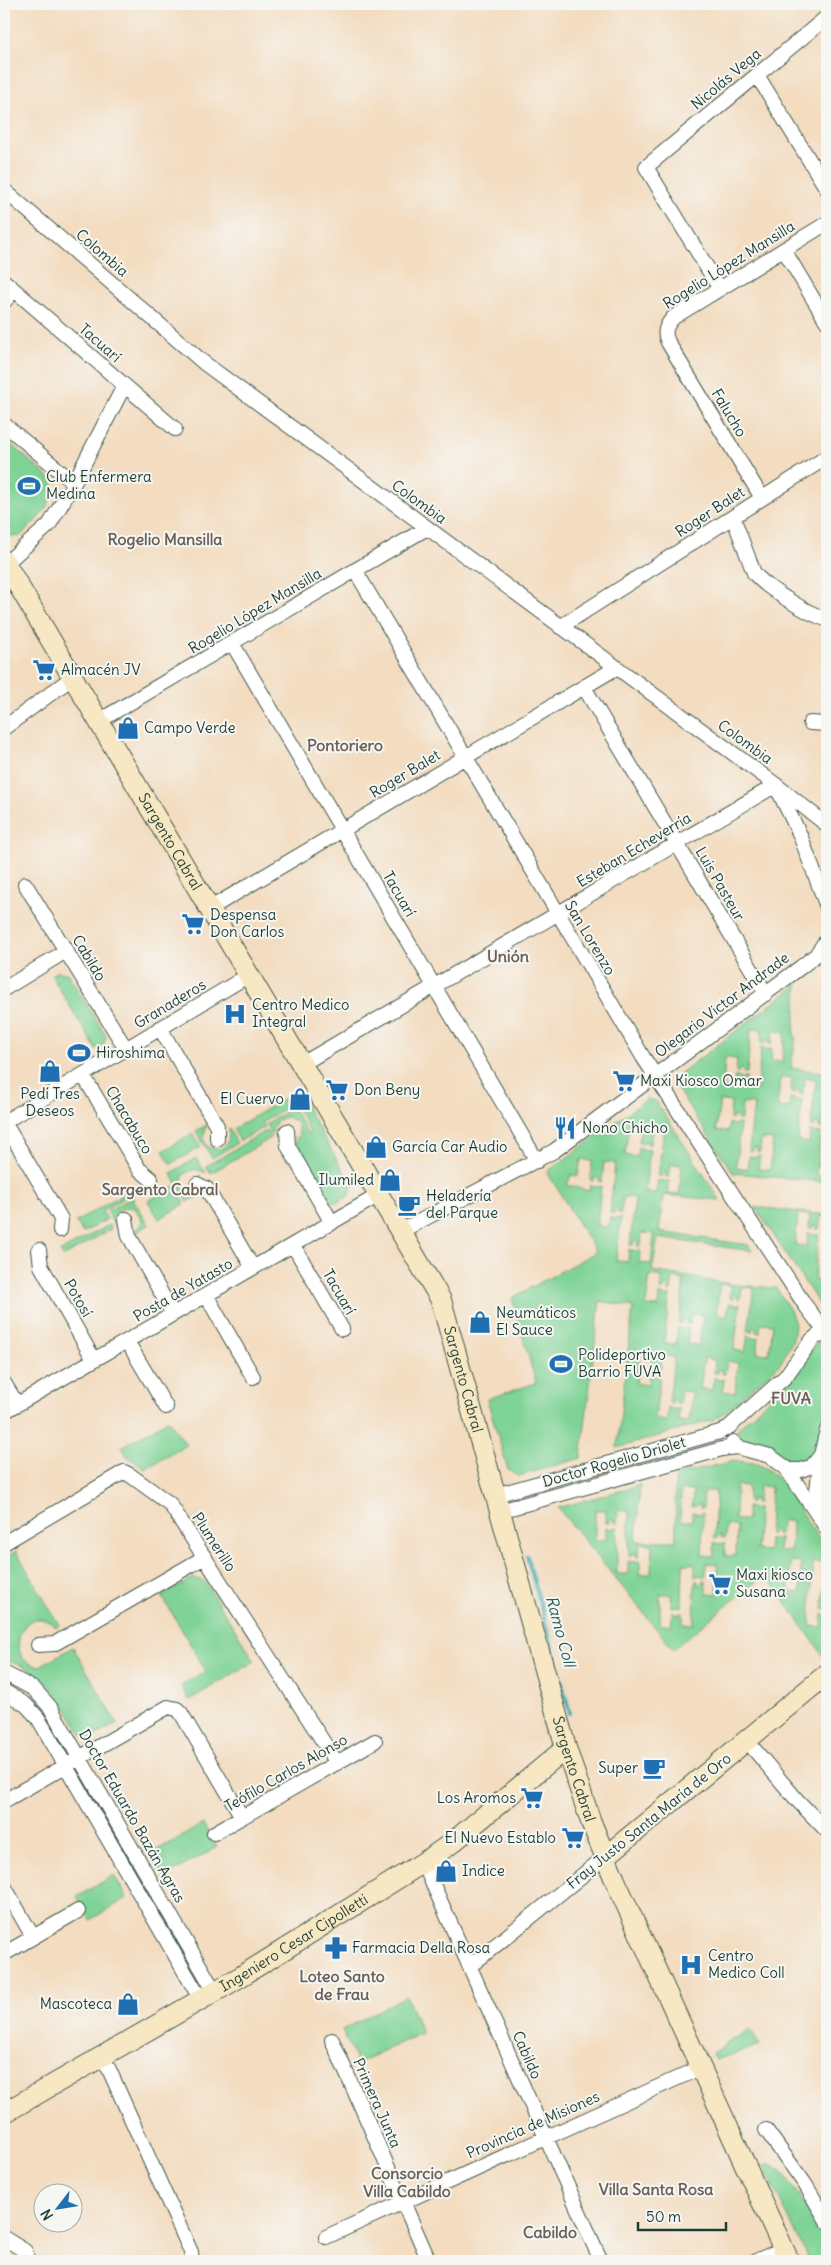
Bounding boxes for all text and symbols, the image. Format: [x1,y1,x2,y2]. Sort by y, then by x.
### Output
street label: Nicolás Vega [687,44,765,113]
street label: Rogelio López Mansilla [659,216,798,313]
street label: Colombia [72,225,133,281]
street label: Tacuarí [75,319,125,366]
street label: Falucho [708,385,751,440]
place label: Club Enfermera Medina [46,467,152,503]
sports icon: Club Enfermera Medina [16,473,42,499]
street label: Colombia [388,475,451,528]
street label: Roger Balet [671,482,748,541]
district label: Rogelio Mansilla [108,529,223,550]
street label: Rogelio López Mansilla [185,563,325,658]
supermarket icon: Almacén JV [31,657,57,683]
place label: Almacén JV [61,660,141,679]
shop icon: Campo Verde [115,715,141,741]
street label: Colombia [714,715,777,768]
place label: Campo Verde [144,718,236,737]
district label: Pontoriero [307,735,383,755]
street label: Roger Balet [366,745,443,802]
street label: Sargento Cabral [134,789,206,893]
street label: Esteban Echeverría [573,808,695,891]
street label: Luis Pasteur [692,843,749,924]
street label: Tacuarí [379,867,420,920]
street label: San Lorenzo [561,897,620,978]
place label: Despensa Don Carlos [210,905,285,941]
supermarket icon: Despensa Don Carlos [180,911,206,937]
street label: Cabildo [68,931,111,984]
district label: Unión [487,946,529,966]
street label: Olegario Victor Andrade [651,948,793,1061]
street label: Granaderos [130,975,209,1032]
place label: Centro Medico Integral [252,995,349,1031]
hospital icon: Centro Medico Integral [222,1001,248,1027]
sports icon: Hiroshima [66,1040,92,1066]
place label: Hiroshima [96,1043,166,1062]
shop icon: Pedí Tres Deseos [37,1058,63,1084]
supermarket icon: Maxi Kiosco Omar [611,1068,637,1094]
place label: Maxi Kiosco Omar [640,1071,762,1090]
supermarket icon: Don Beny [324,1077,350,1103]
place label: Don Beny [354,1080,420,1099]
street label: Chacabuco [102,1082,157,1157]
place label: Pedí Tres Deseos [20,1084,80,1120]
shop icon: El Cuervo [287,1086,313,1112]
place label: El Cuervo [220,1089,284,1108]
restaurant icon: Nono Chicho [552,1115,578,1141]
place label: Nono Chicho [582,1118,668,1137]
shop icon: García Car Audio [363,1134,389,1160]
place label: García Car Audio [392,1137,507,1156]
shop icon: Ilumiled [377,1167,403,1193]
place label: Ilumiled [319,1170,374,1189]
district label: Sargento Cabral [102,1179,218,1200]
place label: Heladería del Parque [426,1186,498,1222]
cafe icon: Heladería del Parque [396,1192,422,1218]
street label: Posta de Yatasto [130,1254,236,1326]
street label: Tacuarí [319,1265,360,1318]
street label: Potosí [60,1275,97,1320]
place label: Neumáticos El Sauce [496,1303,576,1339]
shop icon: Neumáticos El Sauce [467,1309,493,1335]
street label: Sargento Cabral [440,1324,488,1435]
place label: Polideportivo Barrio FUVA [578,1345,666,1381]
sports icon: Polideportivo Barrio FUVA [548,1351,574,1377]
district label: FUVA [771,1388,811,1408]
street label: Doctor Rogelio Driolet [540,1432,688,1491]
street label: Plumerillo [188,1508,241,1575]
place label: Maxi kiosco Susana [736,1565,813,1601]
supermarket icon: Maxi kiosco Susana [707,1571,733,1597]
water label: Ramo Coll [542,1593,581,1671]
street label: Sargento Cabral [549,1714,600,1824]
street label: Doctor Eduardo Bazán Agras [75,1726,190,1906]
street label: Teófilo Carlos Alonso [221,1730,351,1816]
street label: Fray Justo Santa María de Oro [563,1748,735,1893]
cafe icon: Super [641,1755,667,1781]
place label: Super [598,1758,638,1777]
supermarket icon: Los Aromos [519,1785,545,1811]
place label: Los Aromos [437,1788,516,1807]
supermarket icon: El Nuevo Establo [560,1825,586,1851]
place label: El Nuevo Establo [445,1828,556,1847]
shop icon: Indice [433,1858,459,1884]
place label: Indice [462,1861,505,1880]
street label: Ingeniero Cesar Cipolletti [216,1889,371,1996]
pharmacy icon: Farmacia Della Rosa [323,1935,349,1961]
place label: Farmacia Della Rosa [352,1938,490,1957]
place label: Centro Medico Coll [708,1946,785,1982]
hospital icon: Centro Medico Coll [678,1952,704,1978]
district label: Loteo Santo de Frau [299,1966,385,2004]
shop icon: Mascoteca [115,1991,141,2017]
place label: Mascoteca [40,1994,112,2013]
street label: Cabildo [508,2028,546,2082]
street label: Primera Junta [349,2055,406,2151]
street label: Provincia de Misiones [463,2087,603,2163]
district label: Consorcio Villa Cabildo [363,2163,451,2201]
district label: Villa Santa Rosa [599,2179,713,2199]
north arrow [32,2182,82,2232]
scale bar [638,2200,726,2232]
text: N [37,2206,57,2223]
text: 50 m [646,2207,681,2226]
district label: Cabildo [523,2222,577,2242]

